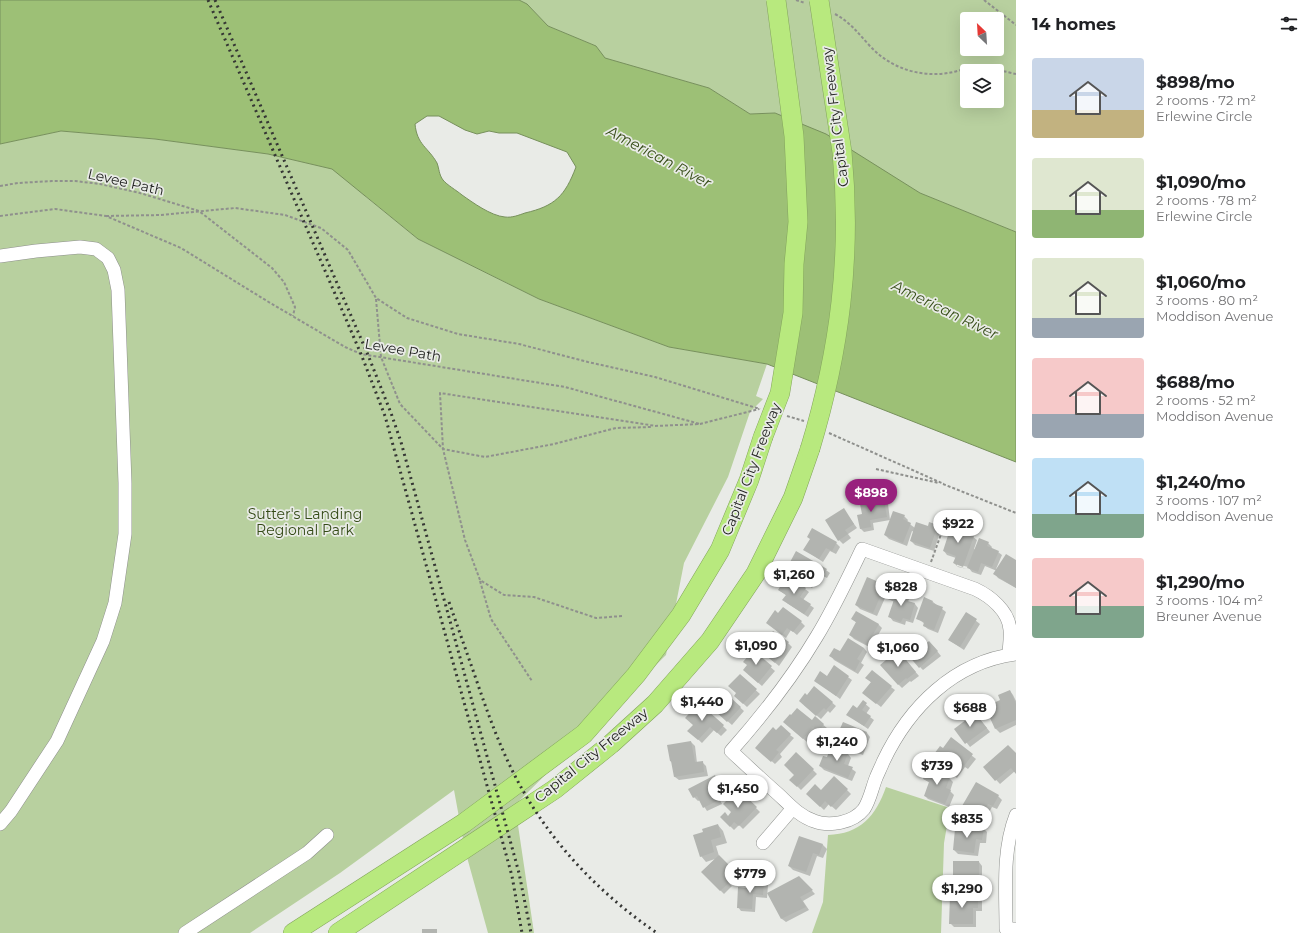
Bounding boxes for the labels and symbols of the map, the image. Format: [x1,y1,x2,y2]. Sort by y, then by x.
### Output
north arrow [960,12,1004,56]
street label: Capital City Freeway [817,46,853,188]
water label: American River [603,120,716,193]
street label: Levee Path [86,164,166,200]
water label: American River [888,275,1002,344]
street label: Levee Path [363,334,443,366]
street label: Capital City Freeway [717,400,785,538]
pin: $898 [847,479,895,513]
park label: Sutter's Landing Regional Park [248,505,362,539]
pin: $922 [934,510,982,544]
pin: $1,260 [761,561,827,595]
pin: $828 [877,573,925,607]
pin: $1,090 [723,632,789,666]
pin: $1,060 [865,634,931,668]
pin: $1,440 [669,688,735,722]
pin: $688 [946,694,994,728]
street label: Capital City Freeway [531,703,652,806]
pin: $1,240 [804,728,870,762]
pin: $739 [913,752,961,786]
pin: $1,450 [705,775,771,809]
pin: $835 [943,805,991,839]
pin: $779 [726,860,774,894]
pin: $1,290 [929,875,995,909]

